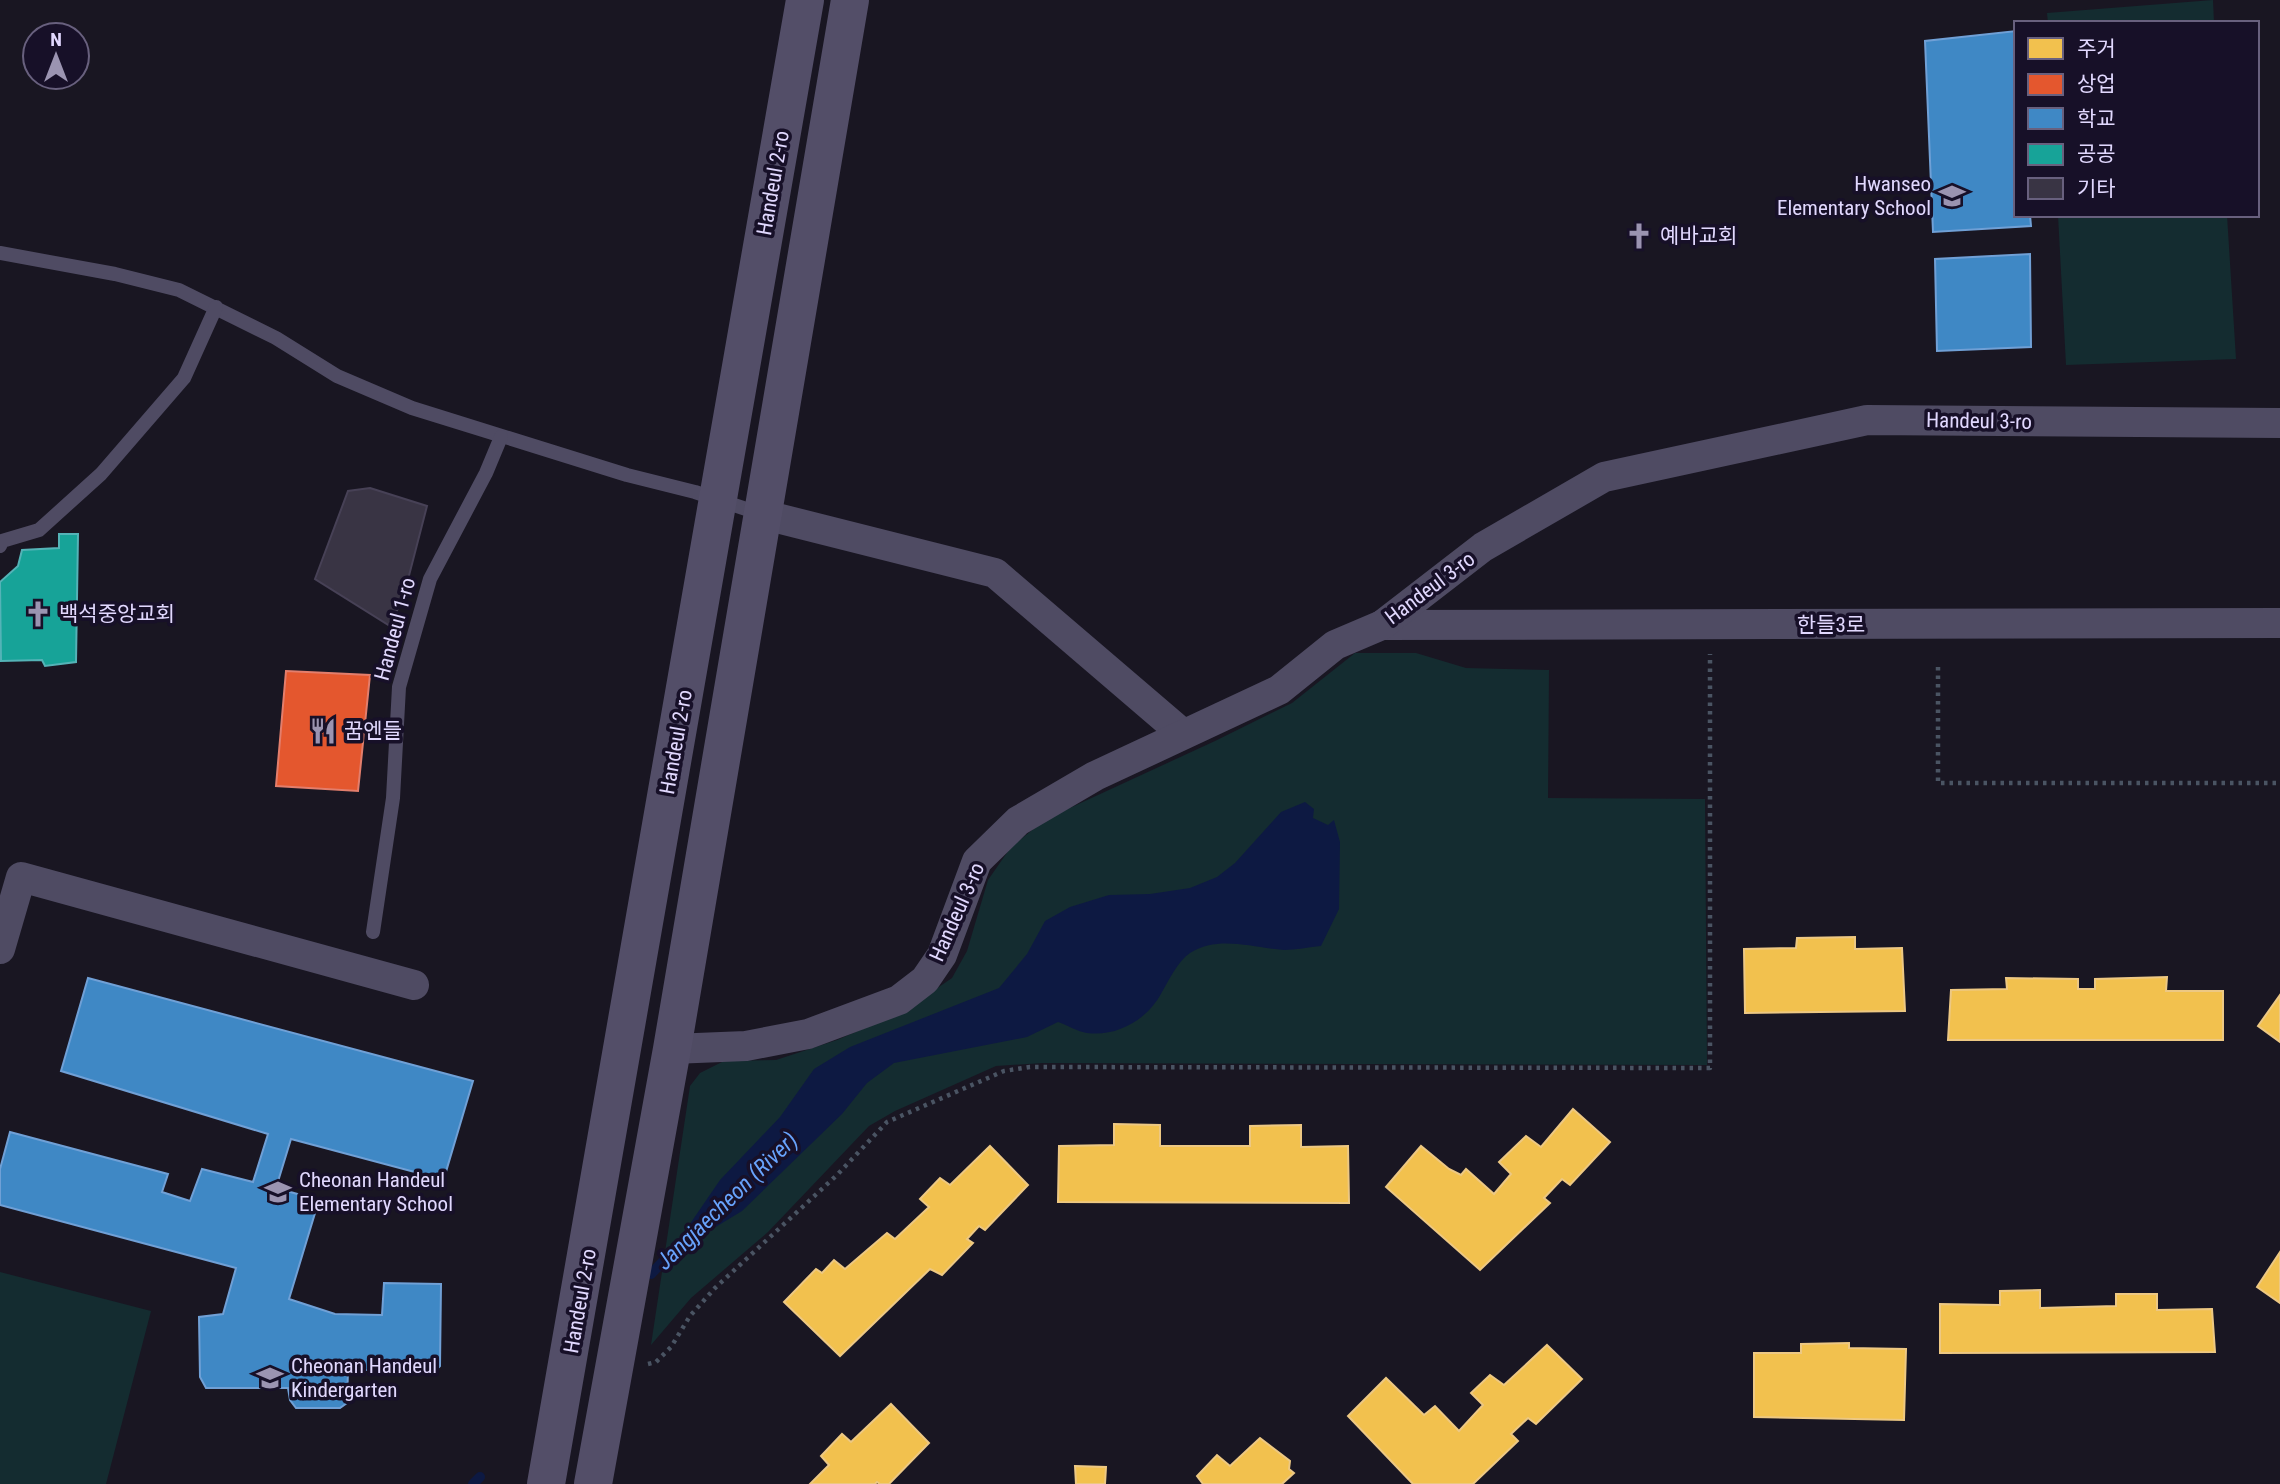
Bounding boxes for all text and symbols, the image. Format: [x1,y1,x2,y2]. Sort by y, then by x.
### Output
north arrow [21,21,91,91]
legend [2014,21,2259,217]
text: N [50,28,62,51]
text: 주거 [2077,37,2116,61]
text: 상업 [2077,72,2116,96]
text: 학교 [2077,107,2116,131]
street label: Handeul 2-ro [752,129,794,237]
text: 공공 [2077,142,2116,166]
place label: Hwanseo Elementary School [1777,172,1931,220]
text: 기타 [2077,177,2116,201]
school or university icon: Hwanseo Elementary School [1937,181,1967,211]
church icon: 예바교회 [1624,221,1654,251]
place label: 예바교회 [1660,224,1737,248]
street label: Handeul 3-ro [1926,408,2032,434]
street label: Handeul 3-ro [1381,547,1479,629]
street label: Handeul 1-ro [370,575,420,683]
church icon: 백석중앙교회 [23,599,53,629]
place label: 백석중앙교회 [59,602,175,626]
street label: 한들3로 [1797,613,1865,637]
street label: Handeul 2-ro [655,688,697,796]
restaurant icon: 꿈엔들 [308,716,338,746]
place label: 꿈엔들 [344,719,402,743]
street label: Handeul 3-ro [925,859,989,965]
water label: Jangjaecheon (River) [651,1127,803,1275]
place label: Cheonan Handeul Elementary School [299,1168,453,1216]
school or university icon: Cheonan Handeul Elementary School [263,1177,293,1207]
street label: Handeul 2-ro [559,1247,601,1355]
place label: Cheonan Handeul Kindergarten [291,1354,437,1402]
school or university icon: Cheonan Handeul Kindergarten [255,1363,285,1393]

